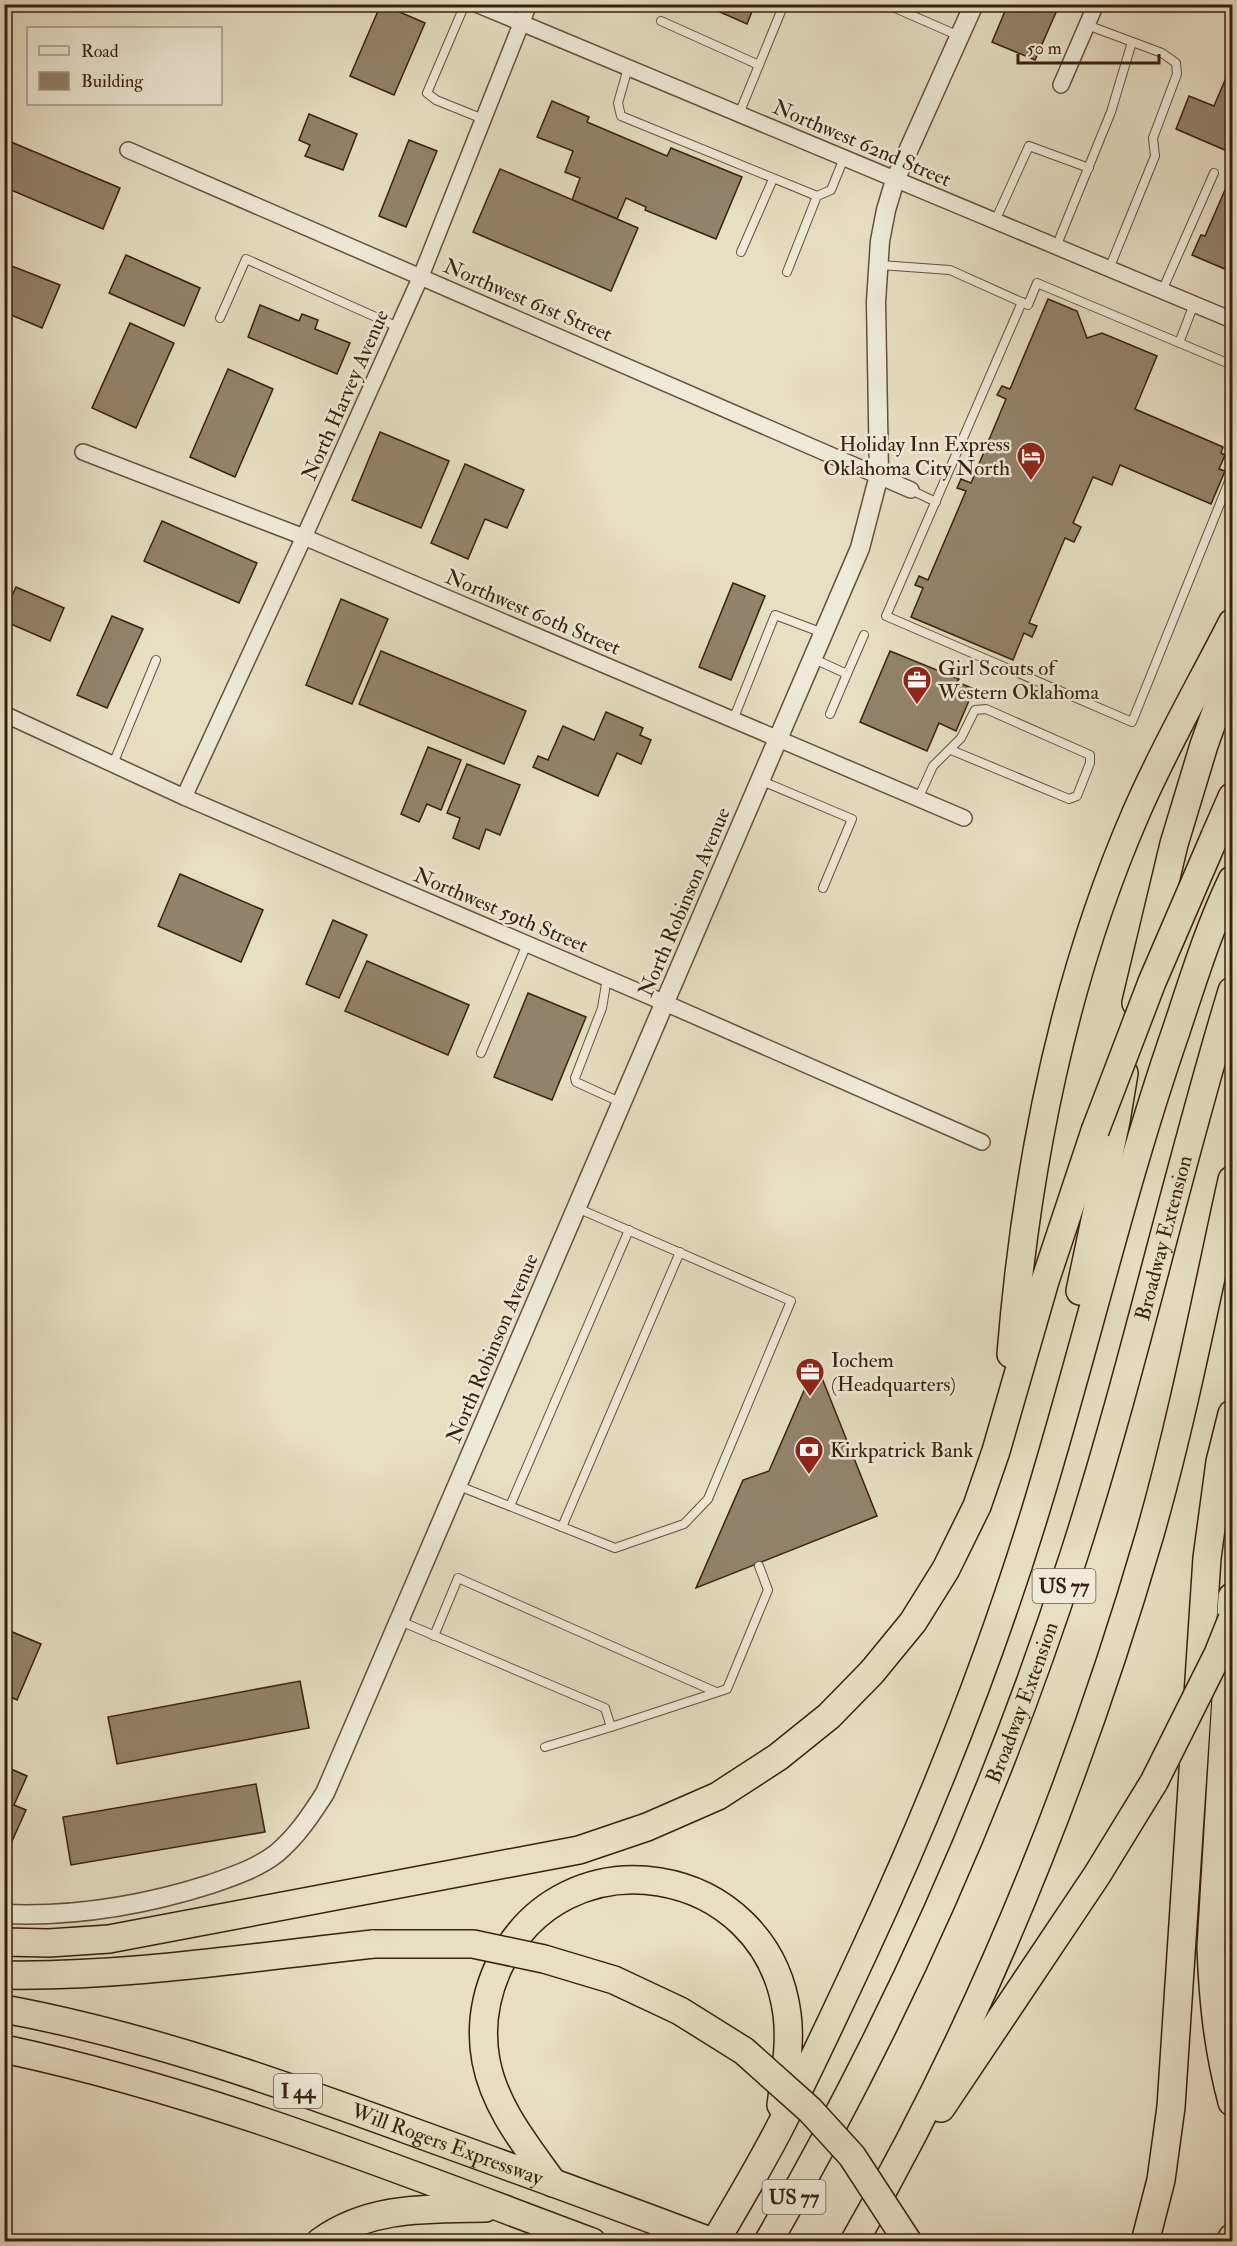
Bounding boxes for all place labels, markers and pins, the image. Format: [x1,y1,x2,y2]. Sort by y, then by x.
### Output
place label: Holiday Inn Express Oklahoma City North [823,431,1010,482]
hotel icon: Holiday Inn Express Oklahoma City North [1015,440,1047,482]
place label: Girl Scouts of Western Oklahoma [937,655,1100,706]
office icon: Girl Scouts of Western Oklahoma [901,664,933,706]
place label: Iochem (Headquarters) [831,1347,956,1398]
office icon: Iochem (Headquarters) [794,1356,826,1398]
bank icon: Kirkpatrick Bank [793,1434,825,1476]
place label: Kirkpatrick Bank [830,1437,973,1464]

